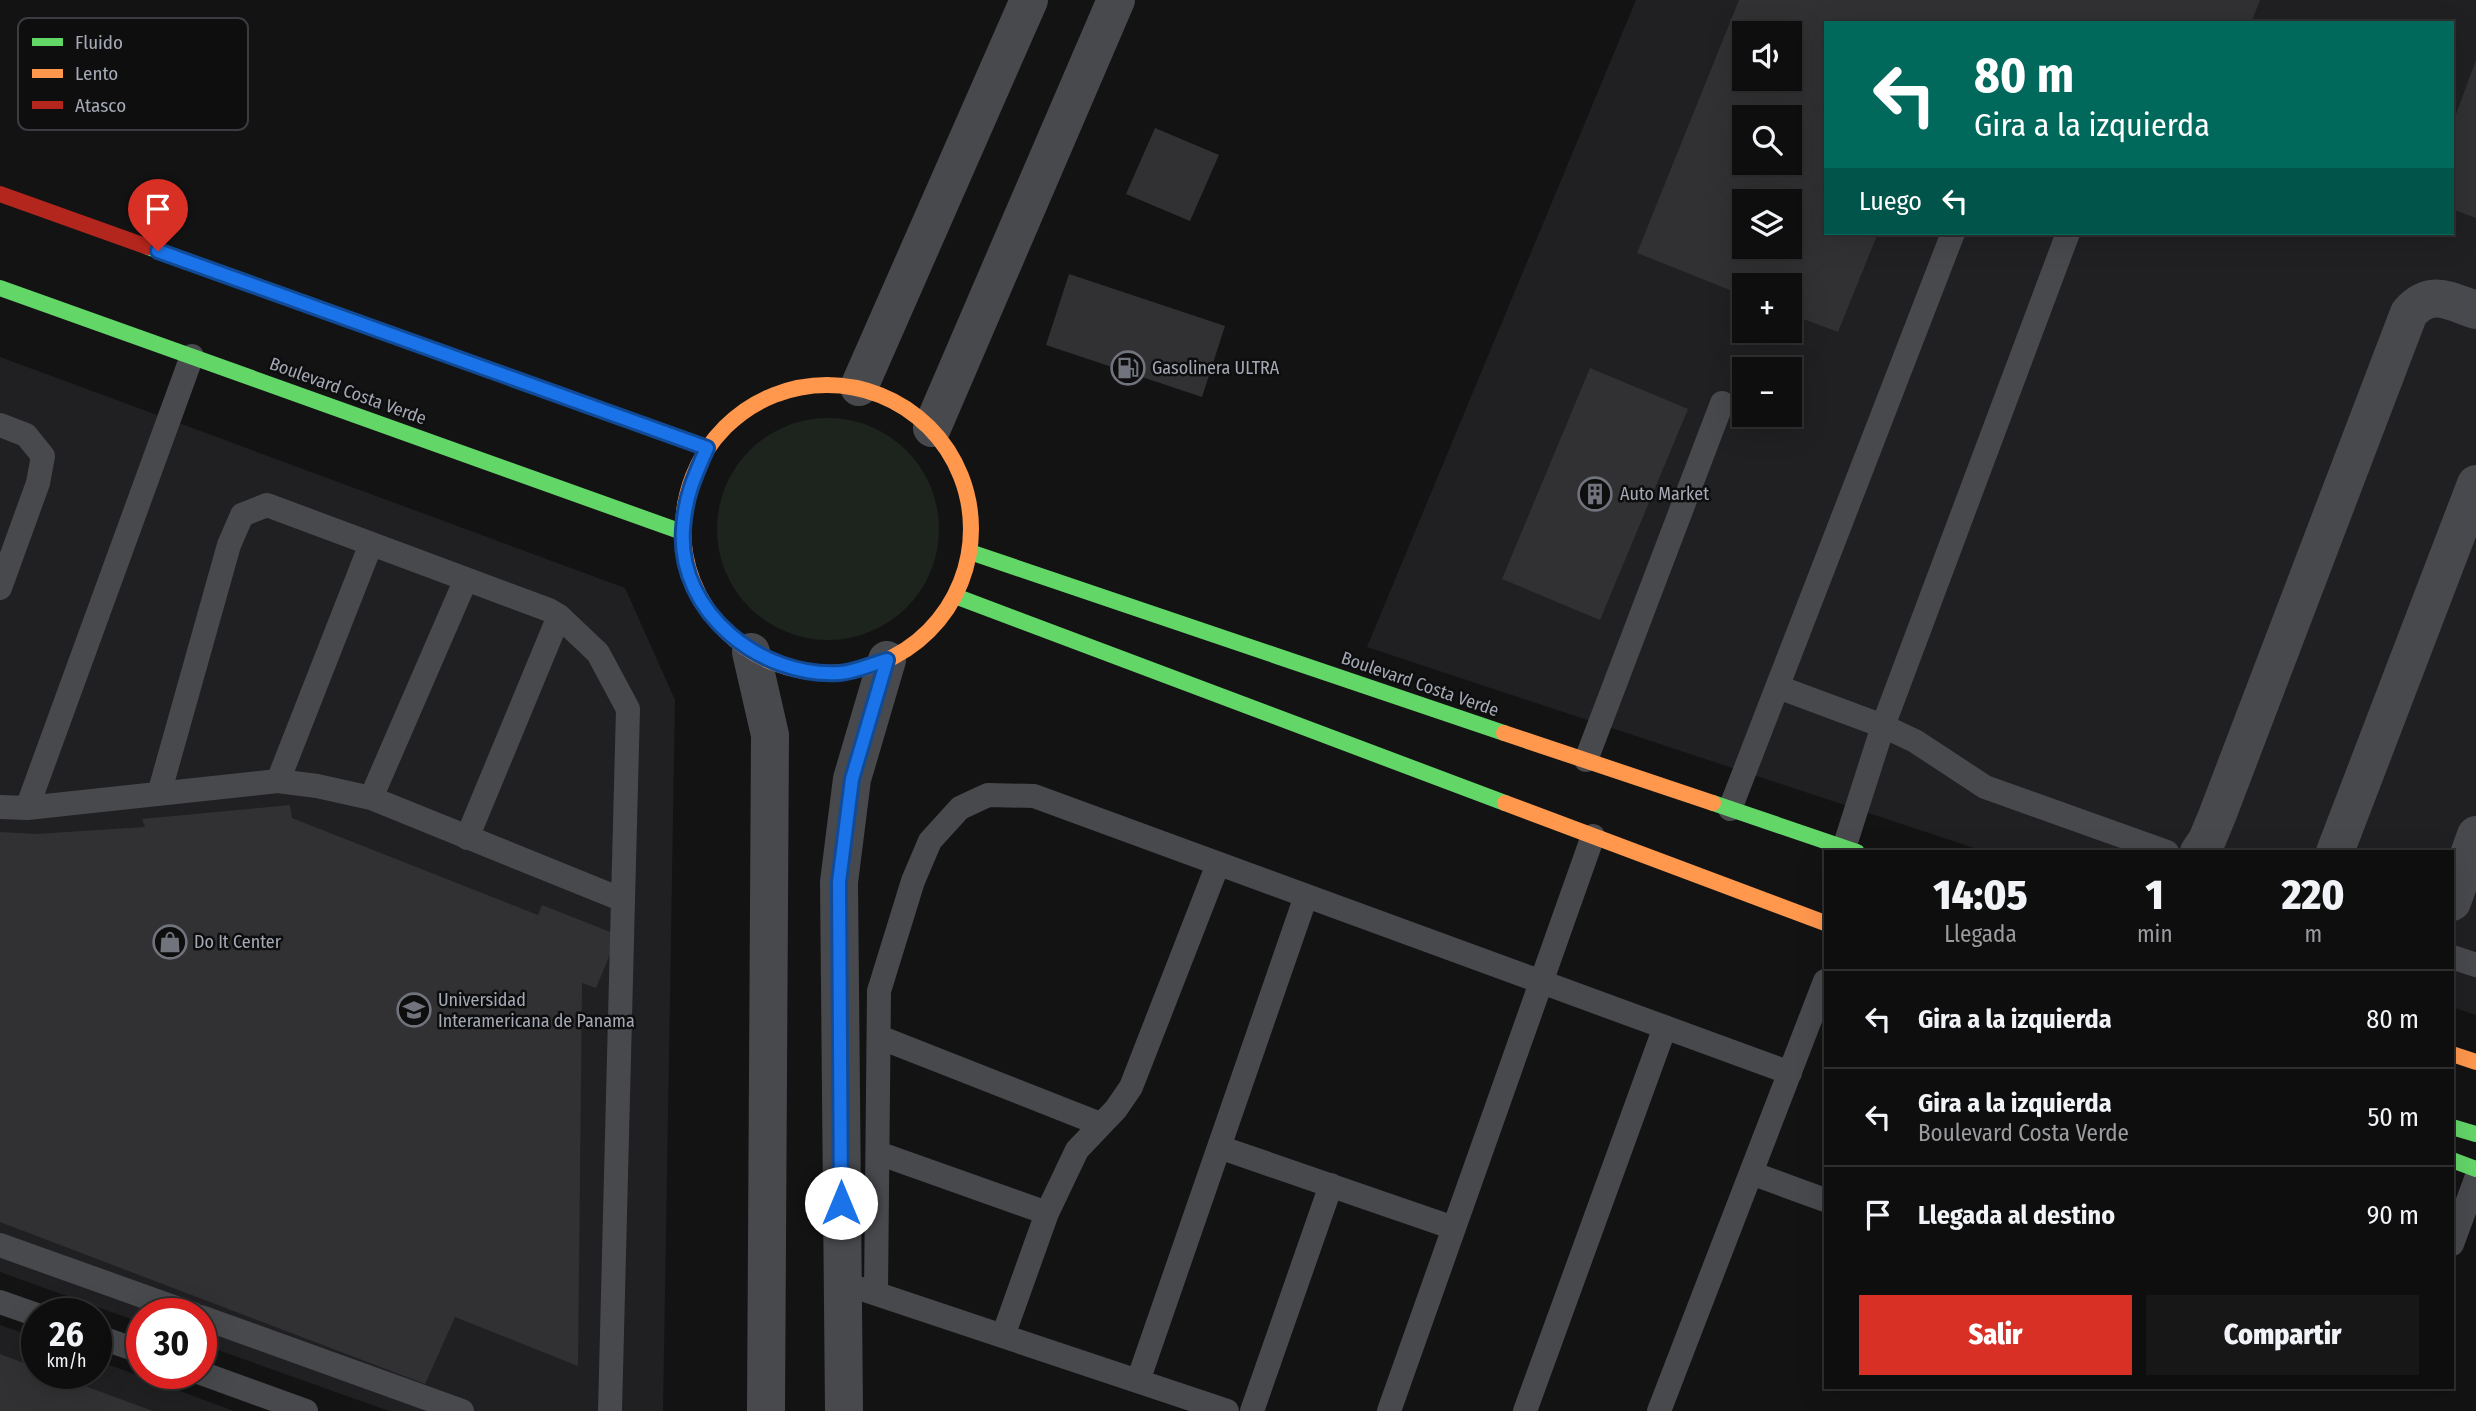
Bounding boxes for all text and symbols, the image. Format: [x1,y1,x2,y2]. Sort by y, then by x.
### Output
legend [18,18,248,130]
map controls [1732,21,1802,427]
button: sound [1732,21,1802,91]
text: Fluido [75,31,123,54]
text: 80 m [1974,46,2074,105]
icon: left [1859,49,1950,140]
text: Lento [75,62,118,85]
text: Atasco [75,94,126,117]
button: search [1732,105,1802,175]
text: Gira a la izquierda [1974,106,2210,144]
pin [128,179,188,251]
icon: left [1936,182,1974,220]
text: Luego [1859,186,1922,217]
button: layers [1732,189,1802,259]
icon: arrive [139,190,177,228]
button: + [1732,273,1802,343]
fuel station icon: Gasolinera ULTRA [1109,349,1147,387]
street label: Boulevard Costa Verde [267,352,429,430]
place label: Gasolinera ULTRA [1152,357,1280,379]
button: − [1732,357,1802,427]
building icon: Auto Market [1576,475,1614,513]
place label: Auto Market [1620,483,1709,505]
street label: Boulevard Costa Verde [1338,647,1502,721]
text: 14:05 [1933,870,2028,920]
text: 1 [2146,870,2164,920]
text: 220 [2282,870,2345,920]
text: Llegada [1944,920,2017,948]
text: min [2137,920,2173,948]
text: m [2304,920,2322,948]
shop icon: Do It Center [151,923,189,961]
place label: Do It Center [194,931,282,953]
place label: Universidad Interamericana de Panama [438,989,635,1032]
school or university icon: Universidad Interamericana de Panama [395,991,433,1029]
icon: left [1859,1000,1897,1038]
text: Gira a la izquierda [1918,1004,2112,1035]
text: 80 m [2366,1004,2419,1035]
text: Gira a la izquierda [1918,1088,2112,1119]
icon: left [1859,1098,1897,1136]
text: 50 m [2367,1102,2419,1133]
text: Boulevard Costa Verde [1918,1119,2129,1147]
position arrow [804,1166,878,1240]
icon: arrive [1859,1196,1897,1234]
text: Llegada al destino [1918,1200,2115,1231]
text: 90 m [2367,1200,2419,1231]
button: Salir [1859,1295,2132,1375]
button: Compartir [2146,1295,2419,1375]
speed limit sign: 30 [126,1298,217,1389]
text: 26 [49,1313,84,1355]
text: km/h [46,1350,87,1372]

